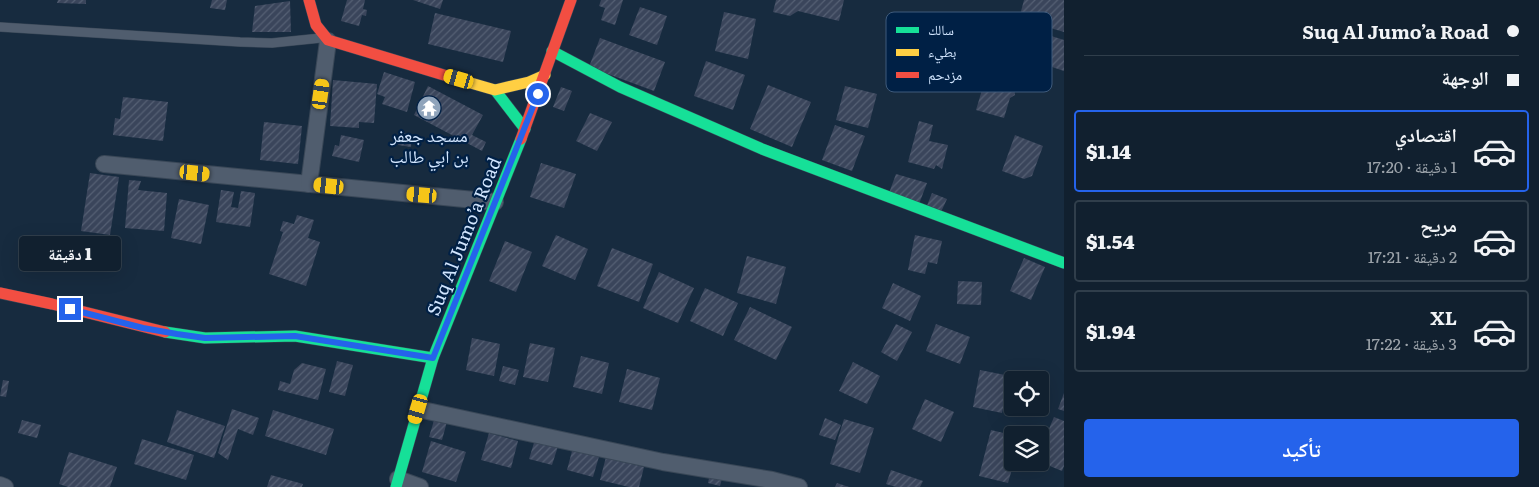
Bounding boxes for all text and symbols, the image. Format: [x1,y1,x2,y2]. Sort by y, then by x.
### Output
legend [886,12,1052,92]
text: Suq Al Jumo’a Road [1302,17,1489,45]
text: سالك [928,19,954,39]
text: بطيء [928,41,957,64]
text: الوجهة [1441,63,1489,91]
text: مزدحم [928,64,962,85]
car [442,68,475,90]
car [311,78,330,110]
route start [527,83,549,105]
temple icon: مسجد جعفر بن ابي طالب [416,95,442,121]
text: اقتصادي [1395,120,1457,148]
place label: مسجد جعفر بن ابي طالب [389,121,469,171]
icon: car [1472,129,1517,174]
text: $1.14 [1086,137,1131,165]
street label: Suq Al Jumo’a Road [419,153,507,319]
text: 1 دقيقة · 17:20 [1367,154,1457,178]
car [179,164,210,182]
car [313,177,344,195]
car [406,186,437,204]
text: مريح [1420,210,1457,238]
icon: car [1472,219,1517,264]
text: $1.54 [1086,227,1135,255]
callout: 1 دقيقة [19,236,121,272]
text: 1 دقيقة [48,241,92,265]
text: 2 دقيقة · 17:21 [1368,244,1457,268]
route end [59,298,81,320]
text: XL [1430,303,1457,331]
icon: car [1472,309,1517,354]
text: $1.94 [1086,317,1135,345]
text: 3 دقيقة · 17:22 [1366,331,1457,355]
map controls [1004,371,1049,471]
button: locate [1004,371,1049,416]
car [406,393,429,425]
button: تأكيد [1084,419,1519,477]
button: layers [1004,426,1049,471]

